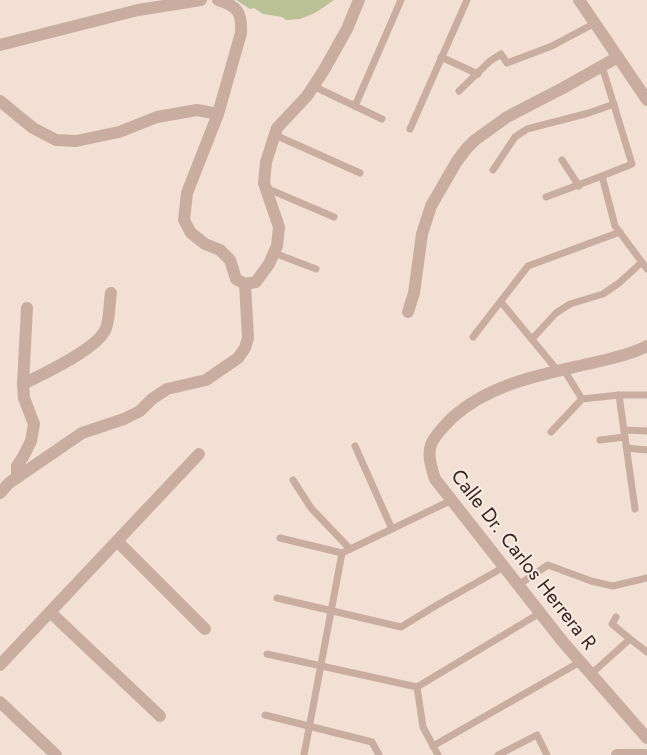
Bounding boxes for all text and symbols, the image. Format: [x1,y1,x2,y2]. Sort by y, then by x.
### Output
street label: Calle Dr. Carlos Herrera R [444,463,603,656]

